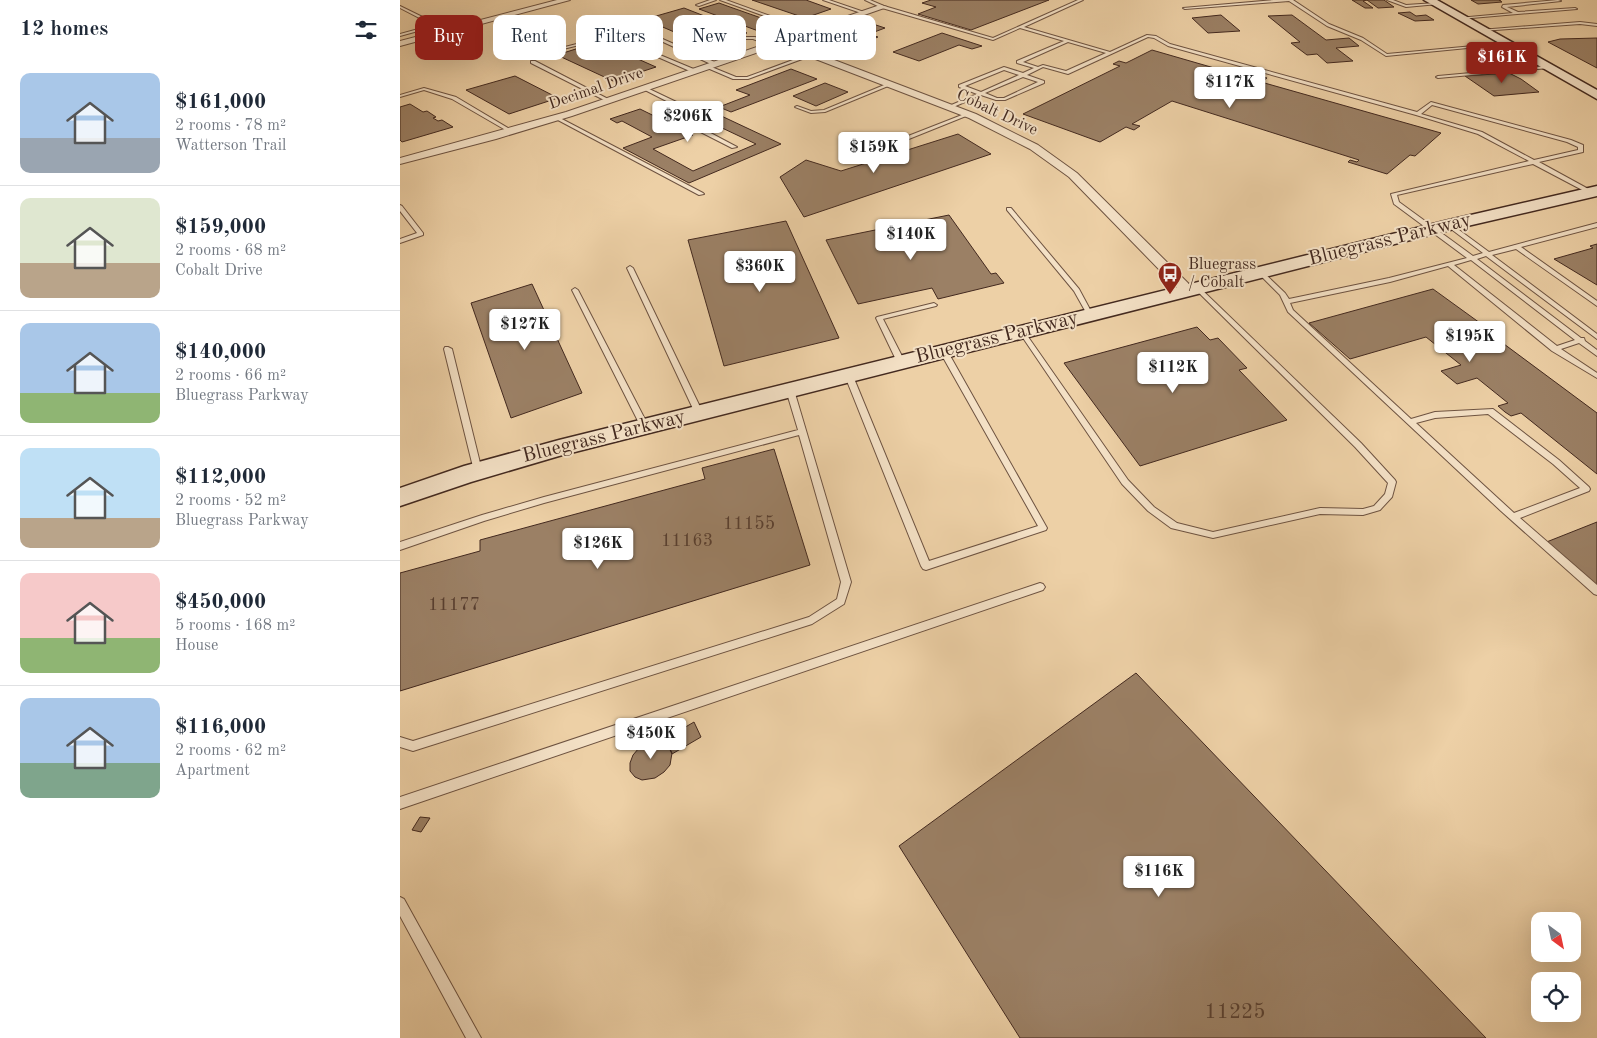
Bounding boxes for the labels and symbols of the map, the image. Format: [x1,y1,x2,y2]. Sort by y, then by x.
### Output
pin: $161K [1467,42,1537,84]
street label: Decimal Drive [547,65,645,113]
pin: $117K [1195,66,1265,109]
street label: Cobalt Drive [954,87,1040,139]
pin: $206K [653,100,723,143]
pin: $159K [839,132,909,174]
street label: Bluegrass Parkway [1306,210,1474,270]
pin: $140K [876,218,946,261]
pin: $360K [725,250,795,293]
place label: Bluegrass / Cobalt [1188,257,1256,291]
bus stop icon: Bluegrass / Cobalt [1157,261,1183,295]
pin: $127K [490,308,560,351]
street label: Bluegrass Parkway [913,308,1081,368]
pin: $195K [1435,320,1505,363]
pin: $112K [1138,352,1208,394]
street label: Bluegrass Parkway [520,407,688,467]
house number: 11155 [723,515,775,533]
pin: $126K [563,528,633,570]
house number: 11163 [661,532,713,550]
house number: 11177 [428,596,480,614]
pin: $450K [616,718,686,760]
pin: $116K [1124,856,1194,898]
north arrow [1531,912,1581,962]
house number: 11225 [1205,1002,1265,1023]

